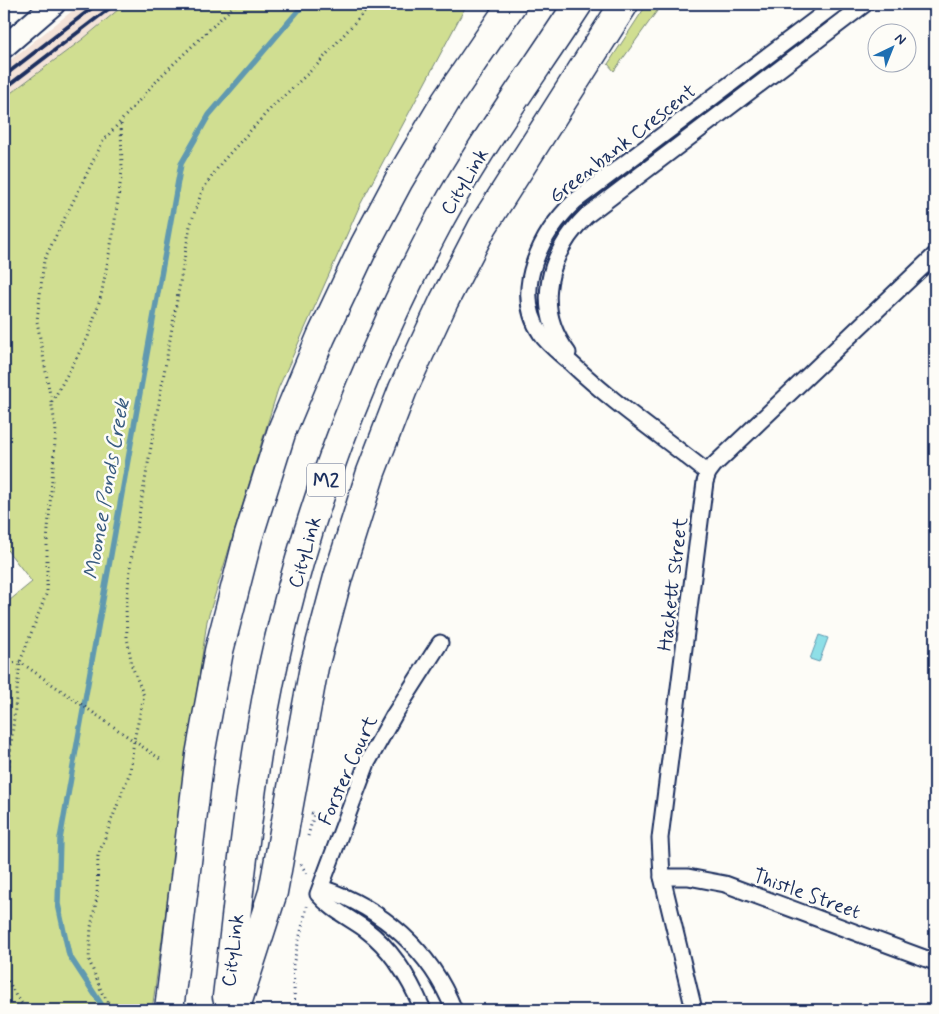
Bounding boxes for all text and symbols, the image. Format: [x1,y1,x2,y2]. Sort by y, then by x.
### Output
north arrow [866,22,916,72]
text: N [891,29,910,49]
street label: Greenbank Crescent [544,78,702,210]
street label: CityLink [435,143,496,220]
water label: Moonee Ponds Creek [77,395,137,582]
road number: M2 [307,464,345,496]
street label: CityLink [282,513,329,592]
street label: Hackett Street [652,515,695,653]
street label: Forster Court [312,711,385,830]
street label: Thistle Street [749,862,864,926]
street label: CityLink [216,912,251,988]

